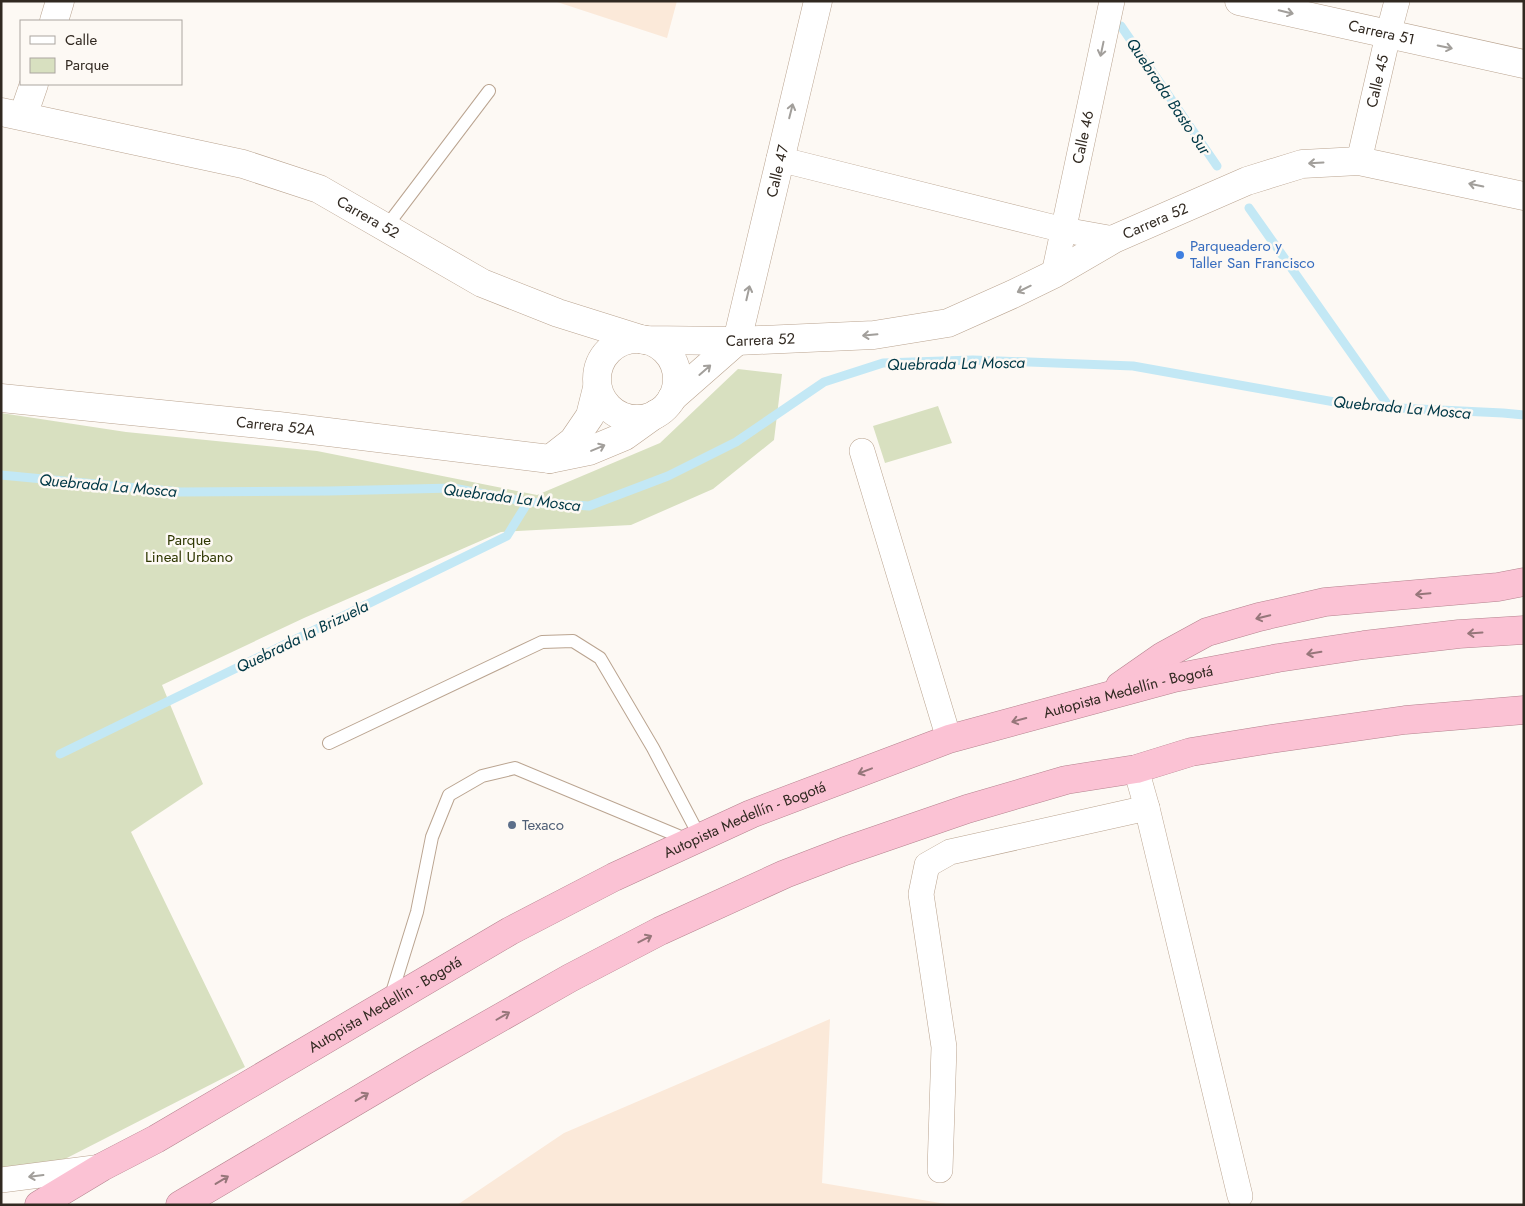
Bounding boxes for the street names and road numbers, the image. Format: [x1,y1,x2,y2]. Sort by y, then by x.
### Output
street label: Carrera 51 [1346,14,1417,51]
street label: Calle 45 [1361,52,1394,110]
street label: Calle 46 [1067,108,1099,166]
street label: Calle 47 [761,143,794,200]
street label: Carrera 52 [332,190,403,244]
street label: Carrera 52 [1119,197,1191,245]
street label: Carrera 52 [726,327,795,352]
street label: Carrera 52A [235,411,316,441]
street label: Autopista Medellín - Bogotá [1041,660,1215,724]
street label: Autopista Medellín - Bogotá [660,776,829,864]
street label: Autopista Medellín - Bogotá [304,951,466,1058]

